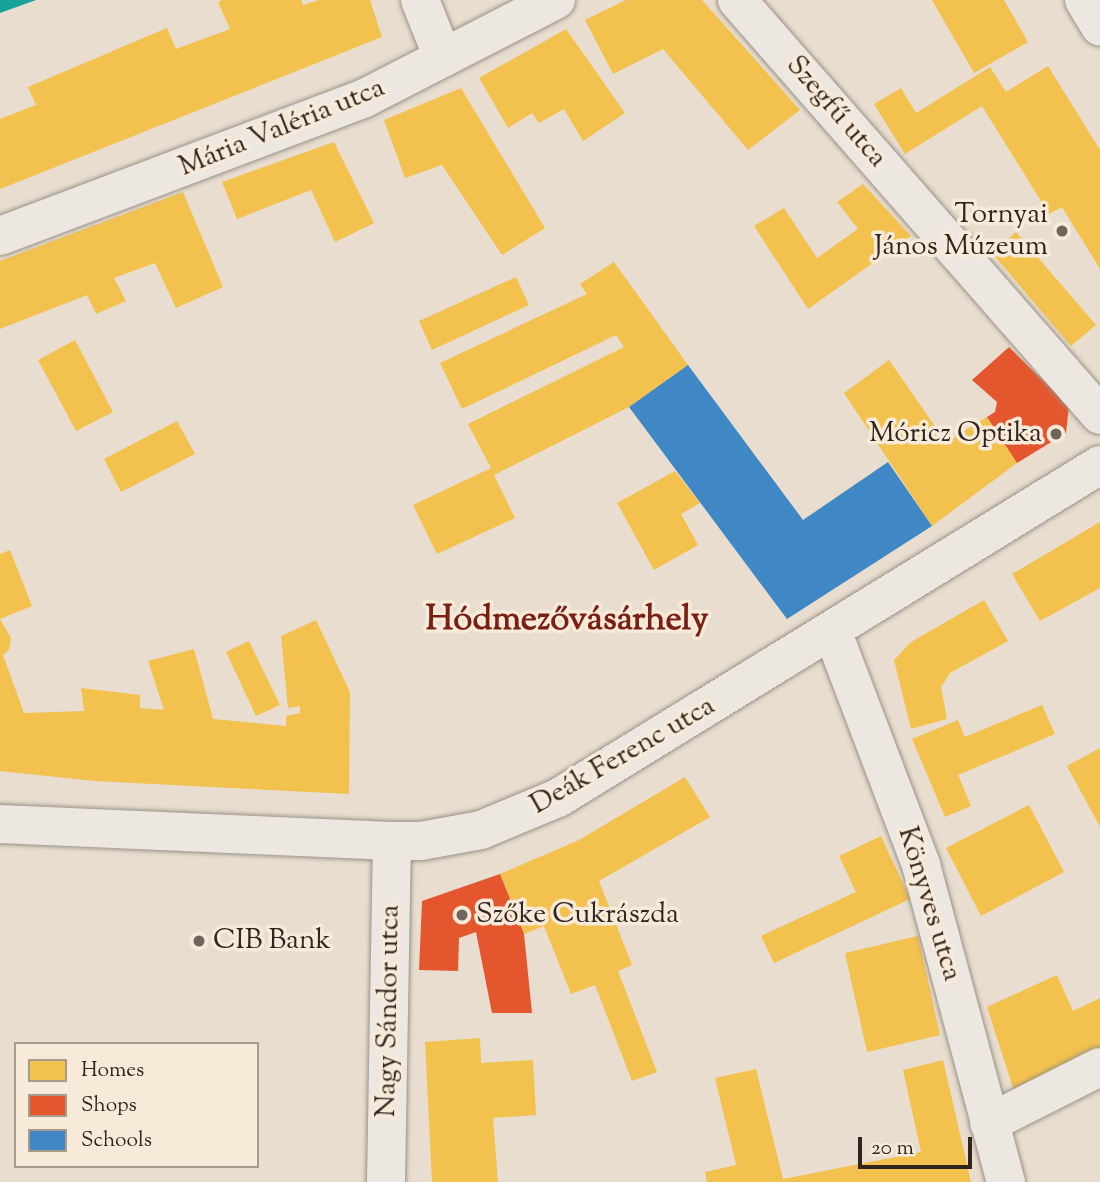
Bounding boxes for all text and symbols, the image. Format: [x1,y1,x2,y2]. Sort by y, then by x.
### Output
street label: Szegfű utca [778,49,894,175]
street label: Mária Valéria utca [174,71,390,185]
place label: Tornyai János Múzeum [874,198,1048,264]
marker: Tornyai János Múzeum [1054,223,1070,239]
place label: Móricz Optika [869,417,1042,451]
marker: Móricz Optika [1048,426,1064,442]
district label: Hódmezővásárhely [426,600,708,642]
street label: Deák Ferenc utca [525,690,721,822]
street label: Könyves utca [890,823,968,985]
place label: Szőke Cukrászda [476,898,679,932]
street label: Nagy Sándor utca [370,904,408,1118]
marker: Szőke Cukrászda [454,907,470,923]
place label: CIB Bank [213,924,331,958]
marker: CIB Bank [191,933,207,949]
legend [14,1042,259,1168]
text: Homes [81,1056,144,1086]
text: Shops [81,1091,137,1121]
scale bar [862,1122,976,1166]
text: Schools [81,1126,152,1156]
text: 20 m [871,1134,914,1164]

